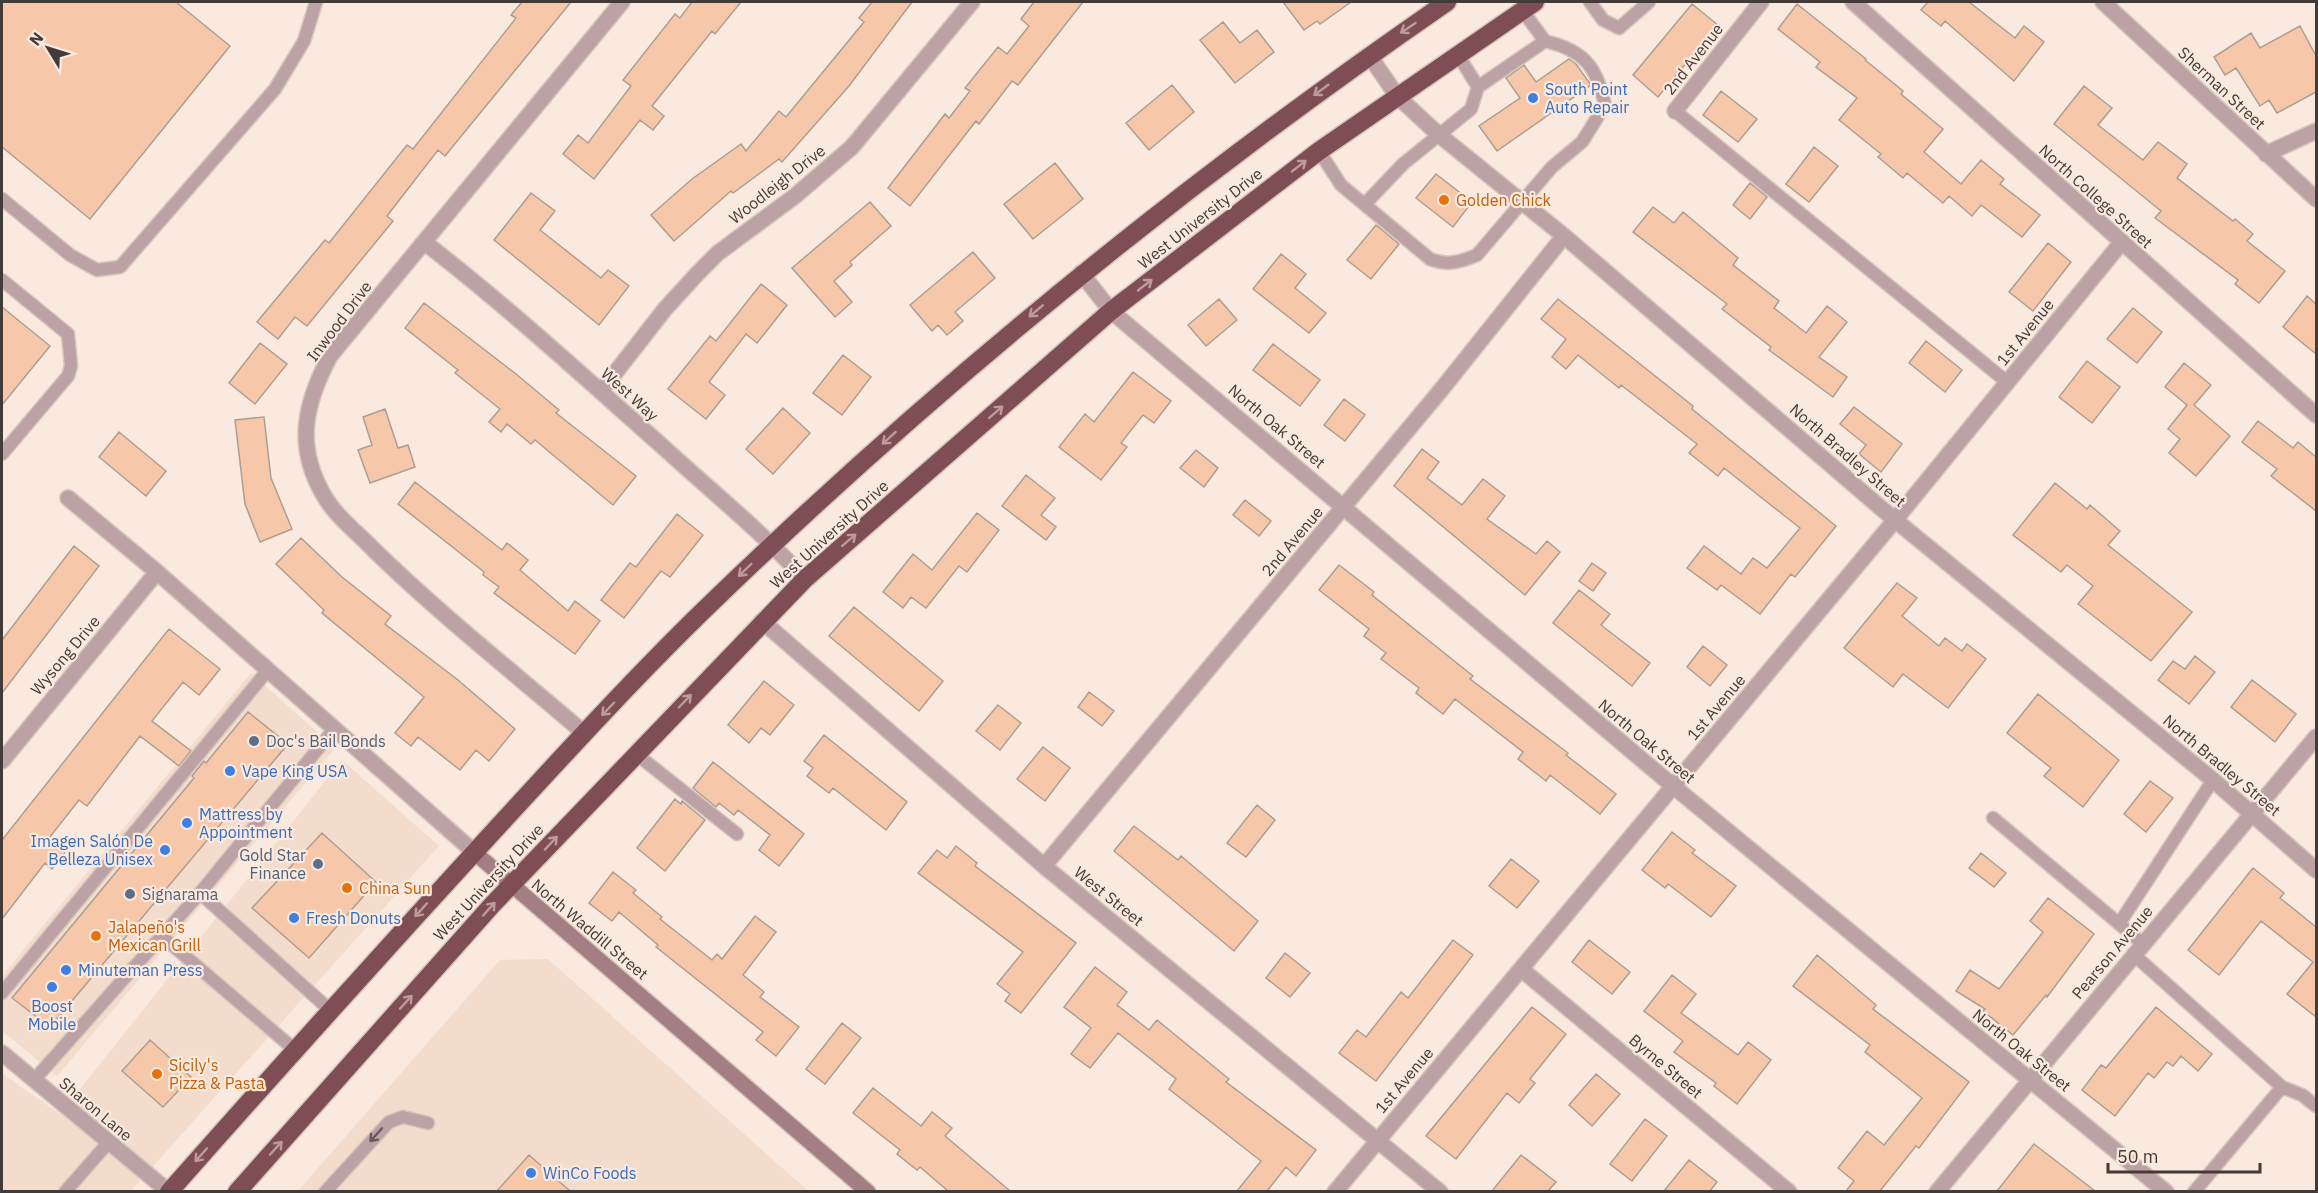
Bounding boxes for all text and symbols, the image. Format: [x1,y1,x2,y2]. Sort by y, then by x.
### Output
north arrow [18,18,78,78]
street label: 2nd Avenue [1659,19,1727,99]
one-way arrow [1400,22,1416,34]
text: N [25,28,48,49]
street label: Sherman Street [2174,42,2270,134]
place label: South Point Auto Repair [1545,79,1629,117]
one-way arrow [1314,83,1330,96]
marker: South Point Auto Repair [1526,91,1540,105]
street label: Woodleigh Drive [725,140,829,228]
street label: North College Street [2035,140,2157,252]
one-way arrow [1291,160,1307,173]
street label: West University Drive [1134,163,1266,273]
place label: Golden Chick [1456,190,1551,210]
marker: Golden Chick [1437,193,1451,207]
street label: Inwood Drive [302,277,376,365]
one-way arrow [1136,279,1152,292]
street label: 1st Avenue [1992,294,2058,369]
one-way arrow [1029,304,1044,318]
street label: West Way [597,363,663,425]
street label: North Oak Street [1224,380,1330,472]
street label: North Bradley Street [1786,399,1910,511]
one-way arrow [988,405,1003,419]
one-way arrow [882,431,897,445]
street label: West University Drive [766,475,893,592]
street label: 2nd Avenue [1257,502,1327,580]
one-way arrow [842,533,857,547]
one-way arrow [738,563,753,578]
street label: Wysong Drive [26,611,104,699]
street label: 1st Avenue [1683,670,1750,744]
one-way arrow [678,694,692,709]
street label: North Oak Street [1594,695,1700,787]
one-way arrow [601,701,615,716]
street label: North Bradley Street [2159,710,2285,820]
place label: Doc's Bail Bonds [266,731,386,751]
marker: Doc's Bail Bonds [247,734,261,748]
place label: Vape King USA [242,761,348,781]
marker: Vape King USA [223,764,237,778]
place label: Mattress by Appointment [199,804,293,842]
marker: Mattress by Appointment [180,816,194,830]
street label: West University Drive [429,819,547,945]
place label: Imagen Salón De Belleza Unisex [31,831,153,869]
one-way arrow [544,836,558,851]
marker: Imagen Salón De Belleza Unisex [158,843,172,857]
place label: Gold Star Finance [239,845,306,883]
marker: Gold Star Finance [311,857,325,871]
street label: West Street [1070,862,1148,930]
street label: North Waddill Street [528,874,652,984]
place label: China Sun [359,878,431,898]
marker: China Sun [340,881,354,895]
place label: Signarama [142,884,219,904]
marker: Signarama [123,887,137,901]
street label: Pearson Avenue [2067,901,2157,1003]
one-way arrow [482,902,496,917]
one-way arrow [414,903,428,918]
place label: Fresh Donuts [306,908,401,928]
marker: Fresh Donuts [287,911,301,925]
place label: Jalapeño's Mexican Grill [108,917,201,955]
marker: Jalapeño's Mexican Grill [89,929,103,943]
place label: Minuteman Press [78,960,202,980]
marker: Minuteman Press [59,963,73,977]
marker: Boost Mobile [45,980,59,994]
one-way arrow [399,995,413,1010]
place label: Boost Mobile [28,996,76,1034]
street label: North Oak Street [1969,1004,2075,1096]
street label: Byrne Street [1625,1030,1707,1102]
street label: 1st Avenue [1371,1043,1438,1117]
place label: Sicily's Pizza & Pasta [169,1055,265,1093]
marker: Sicily's Pizza & Pasta [150,1067,164,1081]
street label: Sharon Lane [55,1073,137,1145]
one-way arrow [369,1127,383,1142]
scale bar [2108,1136,2260,1174]
one-way arrow [269,1141,283,1156]
text: 50 m [2117,1145,2159,1168]
one-way arrow [194,1147,208,1162]
place label: WinCo Foods [543,1163,637,1183]
marker: WinCo Foods [524,1166,538,1180]

